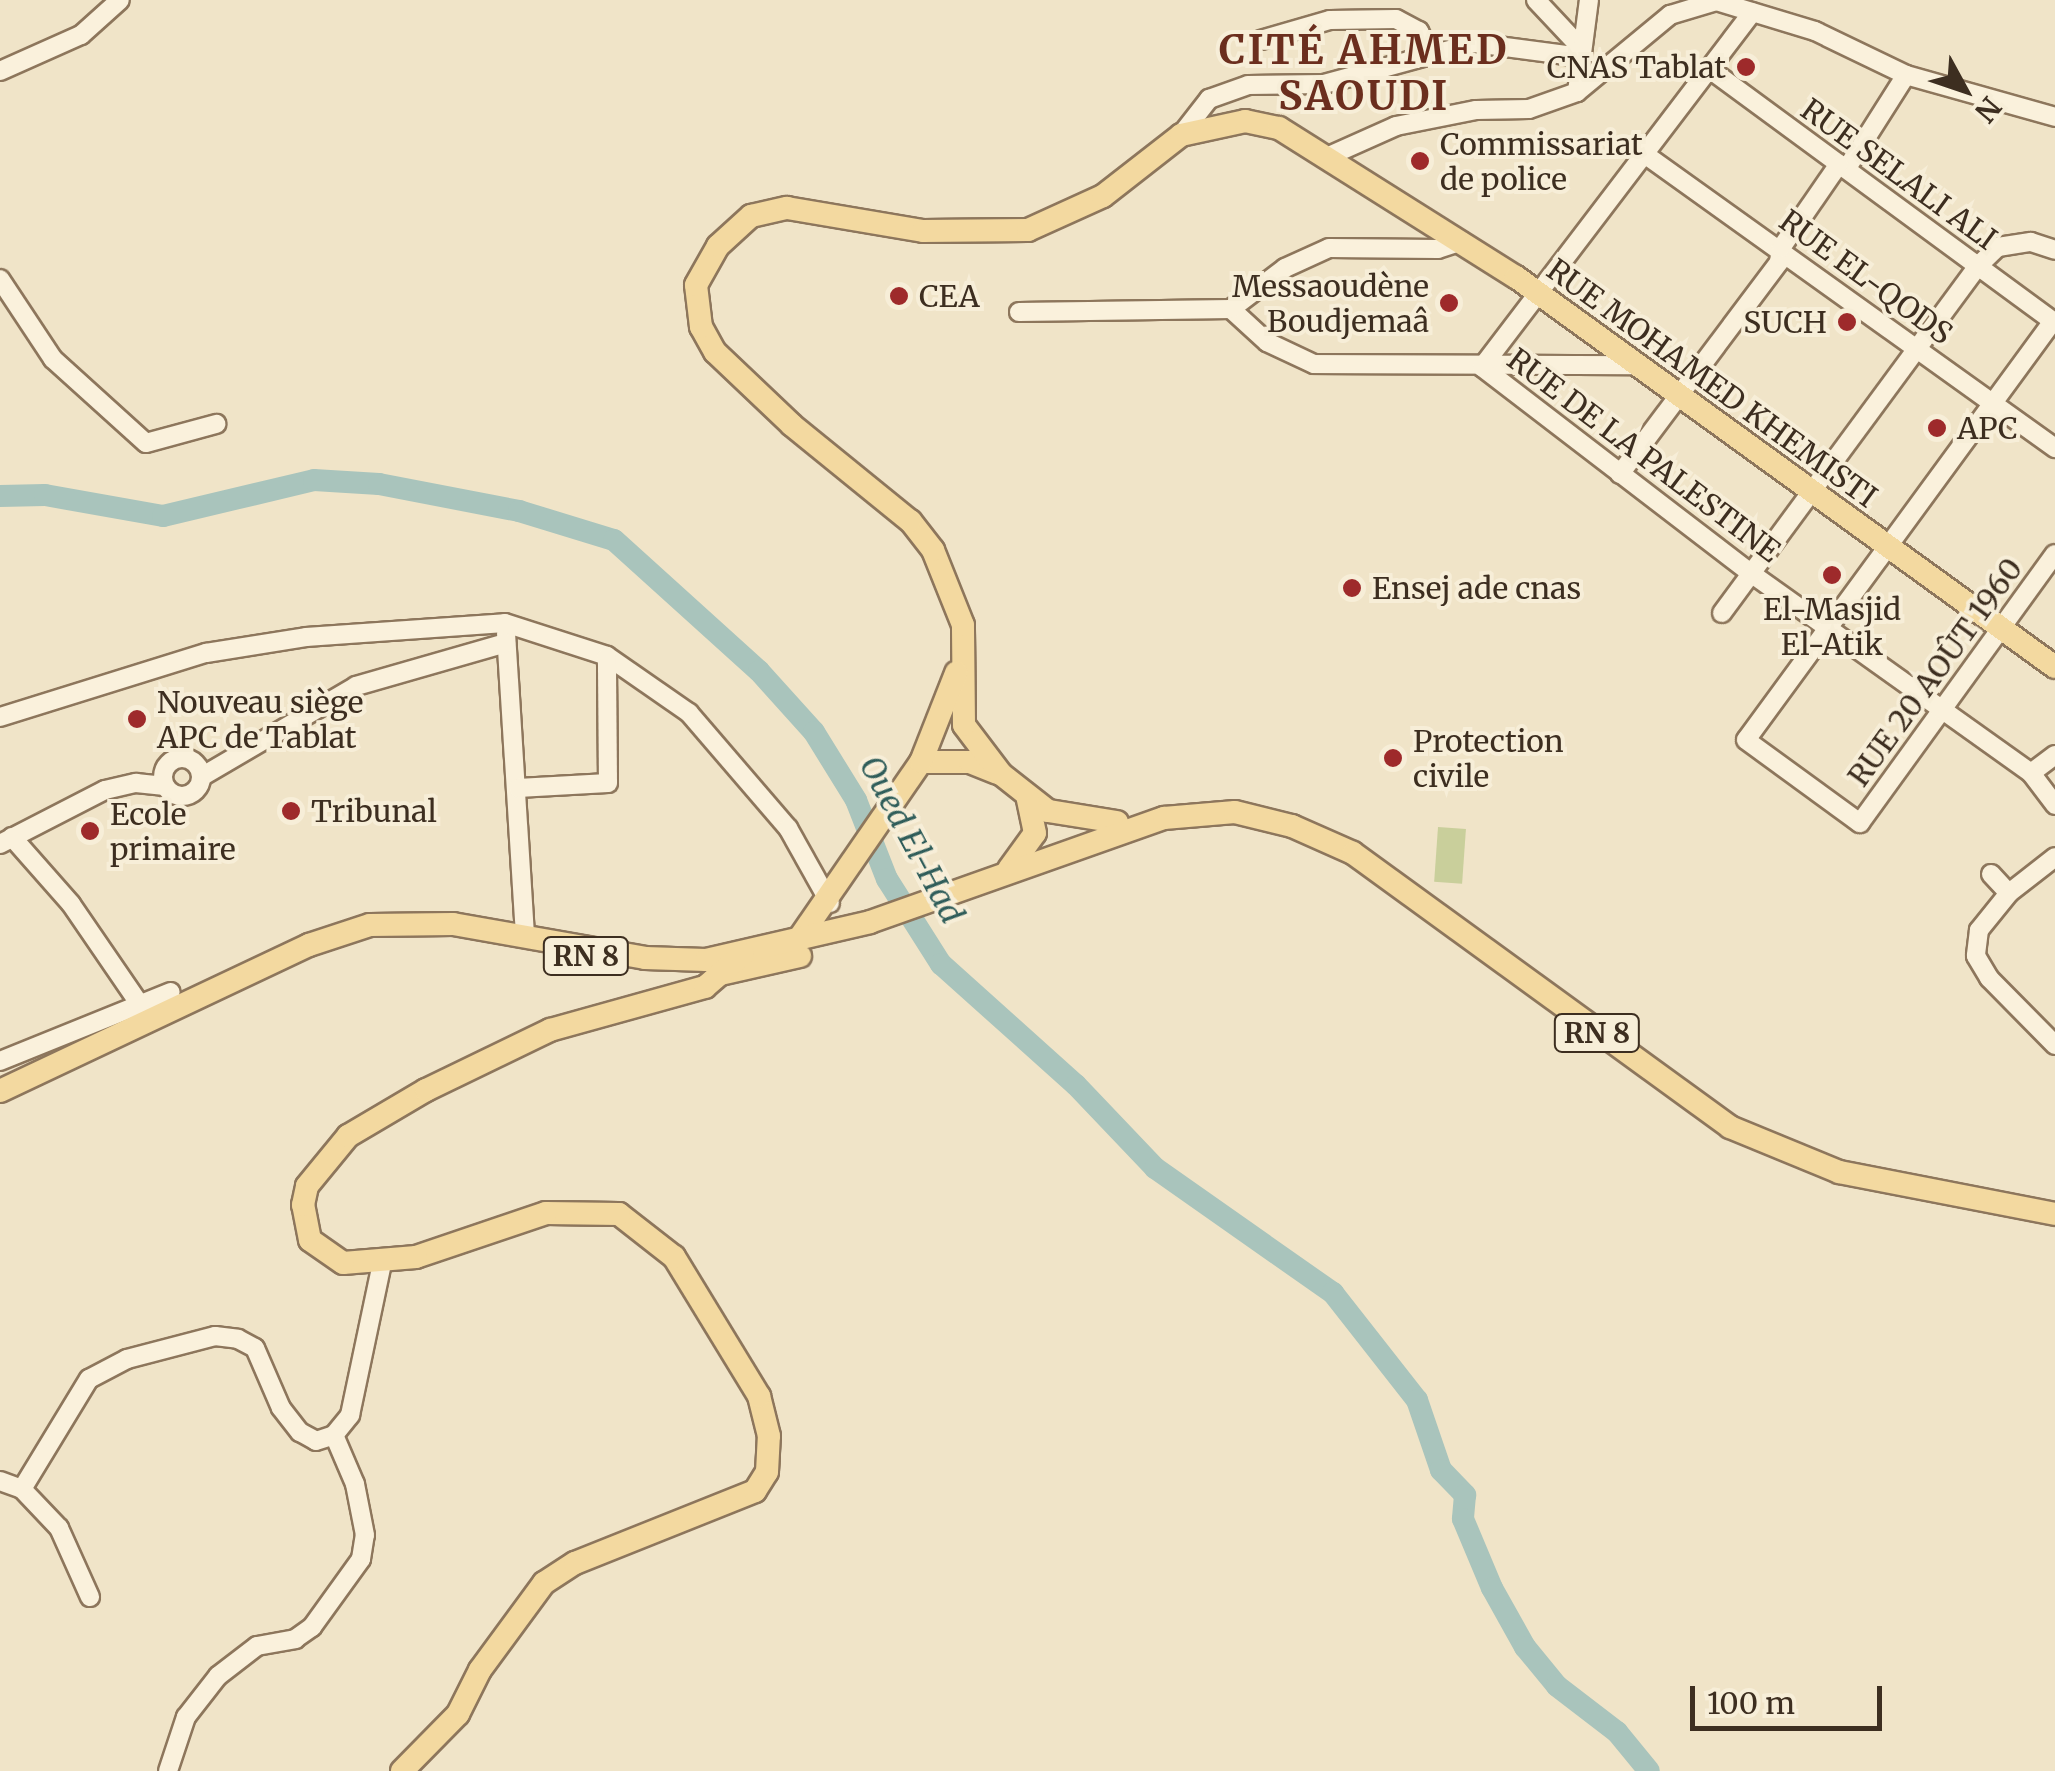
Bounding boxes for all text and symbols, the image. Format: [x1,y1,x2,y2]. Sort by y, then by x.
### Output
district label: CITÉ AHMED SAOUDI [1219,26,1509,120]
north arrow [1915,40,2015,140]
place label: CNAS Tablat [1547,49,1726,85]
marker: CNAS Tablat [1735,56,1757,78]
text: N [1967,89,2009,129]
street label: RUE SELALI ALI [1794,91,2004,257]
place label: Commissariat de police [1440,126,1643,196]
marker: Commissariat de police [1409,150,1431,172]
street label: RUE EL-QODS [1773,202,1959,352]
street label: RUE MOHAMED KHEMISTI [1540,251,1884,515]
place label: Messaoudène Boudjemaâ [1232,268,1429,338]
place label: CEA [919,278,980,314]
marker: CEA [888,285,910,307]
marker: Messaoudène Boudjemaâ [1438,292,1460,314]
place label: SUCH [1743,304,1827,340]
marker: SUCH [1836,311,1858,333]
street label: RUE DE LA PALESTINE [1501,341,1787,569]
place label: APC [1957,410,2018,446]
marker: APC [1926,417,1948,439]
street label: RUE 20 AOÛT 1960 [1840,551,2030,793]
marker: El-Masjid El-Atik [1821,564,1843,586]
place label: Ensej ade cnas [1372,570,1581,606]
marker: Ensej ade cnas [1341,577,1363,599]
place label: El-Masjid El-Atik [1763,591,1901,662]
place label: Nouveau siège APC de Tablat [157,684,363,754]
marker: Nouveau siège APC de Tablat [126,708,148,730]
place label: Protection civile [1413,723,1564,794]
marker: Protection civile [1382,747,1404,769]
water label: Oued El-Had [851,750,971,930]
place label: Tribunal [311,793,437,829]
place label: Ecole primaire [110,796,236,866]
marker: Tribunal [280,800,302,822]
marker: Ecole primaire [79,820,101,842]
road number: RN 8 [541,933,631,979]
road number: RN 8 [1552,1010,1642,1056]
scale bar [1695,1666,1888,1728]
text: 100 m [1707,1684,1795,1722]

